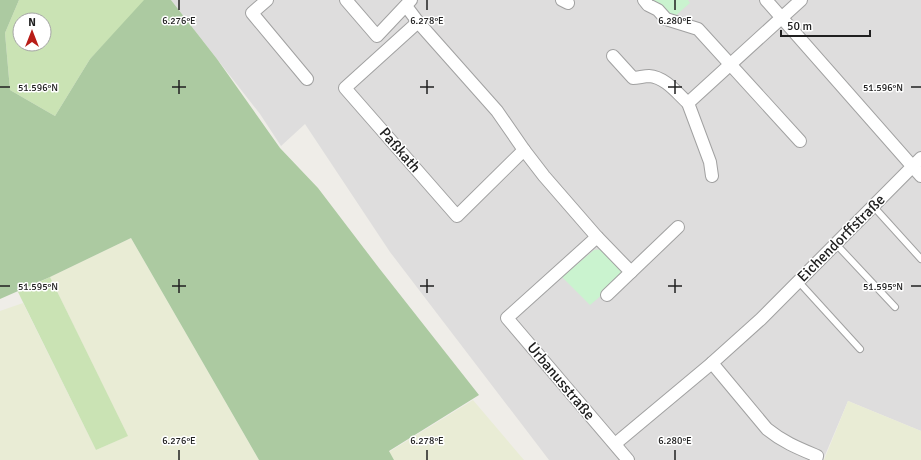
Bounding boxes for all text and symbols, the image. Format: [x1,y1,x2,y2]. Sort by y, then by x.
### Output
north arrow [12,12,52,52]
scale bar [781,12,870,38]
text: 6.276°E [162,15,196,27]
text: 6.278°E [410,15,444,27]
text: 6.280°E [658,15,692,27]
text: N [28,16,36,29]
text: 50 m [787,19,812,34]
text: 51.596°N [18,82,58,94]
text: 51.596°N [863,82,903,94]
street label: Paßkath [376,124,424,176]
street label: Eichendorffstraße [793,190,889,286]
text: 51.595°N [18,281,58,293]
text: 51.595°N [863,281,903,293]
street label: Urbanusstraße [523,339,599,423]
text: 6.276°E [162,435,196,447]
text: 6.278°E [410,435,444,447]
text: 6.280°E [658,435,692,447]

